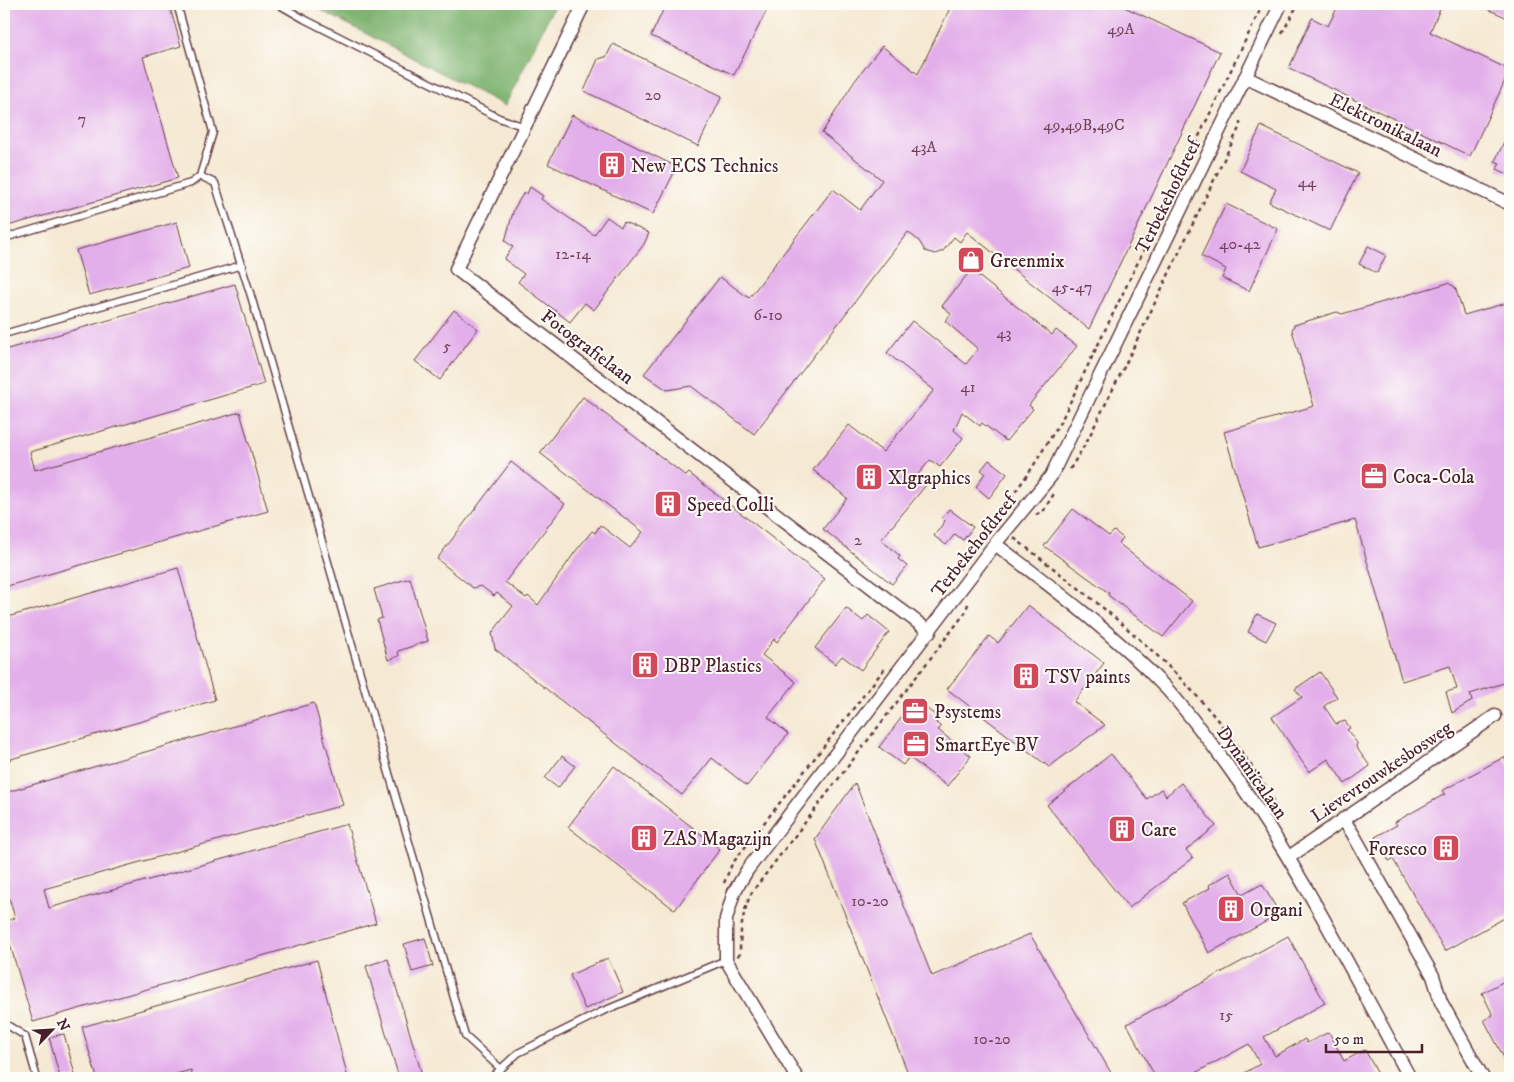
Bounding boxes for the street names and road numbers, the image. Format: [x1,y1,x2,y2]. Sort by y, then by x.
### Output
street label: Elektronikalaan [1325,88,1446,163]
street label: Terbekehofdreef [1131,133,1207,258]
street label: Fotografielaan [536,305,638,390]
street label: Terbekehofdreef [927,487,1023,602]
street label: Lievevrouwkesbosweg [1307,716,1457,828]
street label: Dynamicalaan [1211,722,1292,824]

